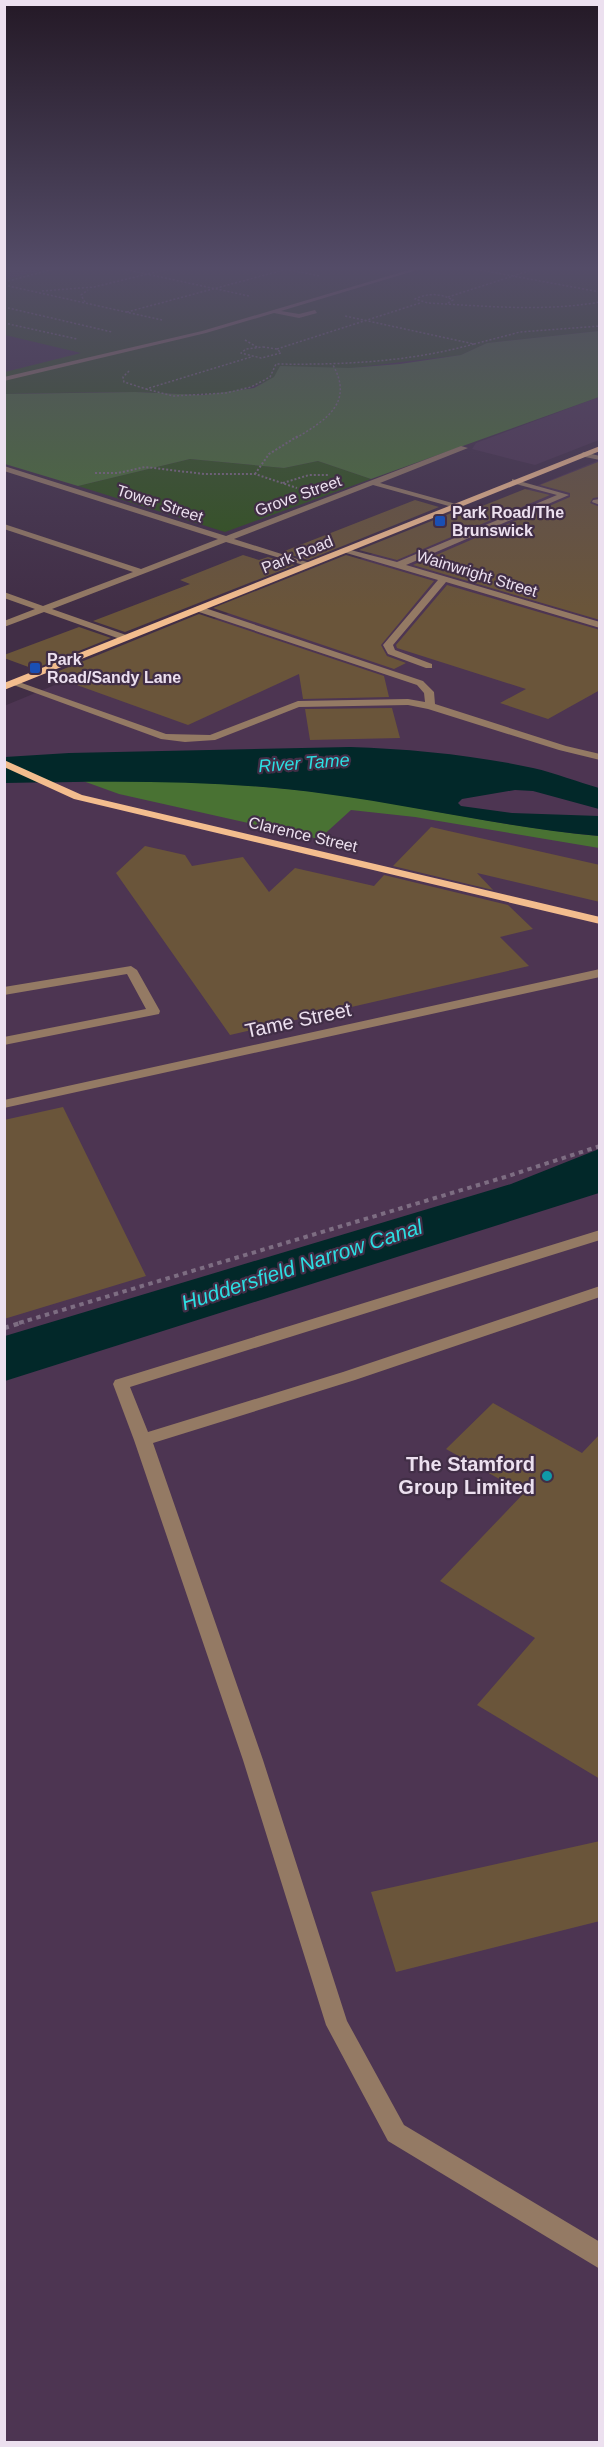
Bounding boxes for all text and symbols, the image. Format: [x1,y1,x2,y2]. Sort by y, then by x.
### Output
street label: Grove Street [253,472,344,519]
street label: Tower Street [115,482,206,526]
place label: Park Road/The Brunswick [452,504,564,539]
marker: Park Road/The Brunswick [433,514,447,528]
street label: Park Road [259,532,335,577]
street label: Wainwright Street [414,547,540,600]
place label: Park Road/Sandy Lane [47,651,181,686]
marker: Park Road/Sandy Lane [28,661,42,675]
water label: River Tame [258,750,350,776]
street label: Clarence Street [247,814,359,855]
street label: Tame Street [243,998,353,1042]
water label: Huddersfield Narrow Canal [178,1214,427,1314]
place label: The Stamford Group Limited [398,1453,535,1498]
marker: The Stamford Group Limited [540,1469,554,1483]

